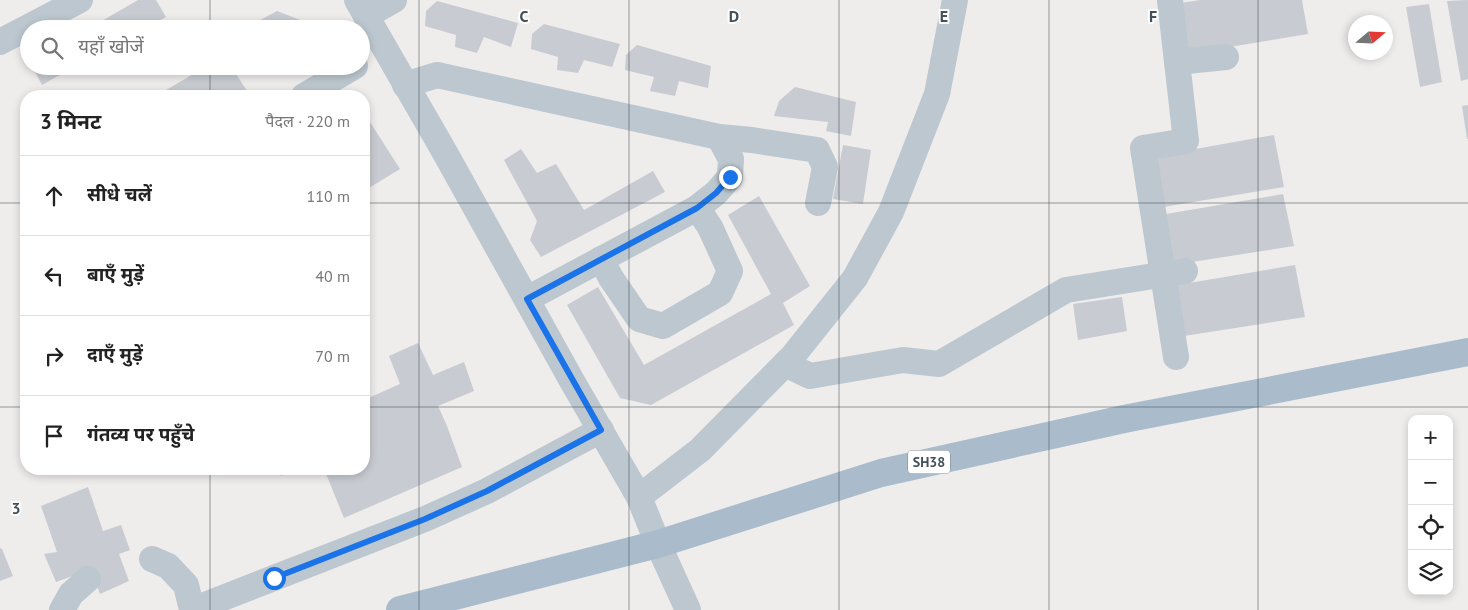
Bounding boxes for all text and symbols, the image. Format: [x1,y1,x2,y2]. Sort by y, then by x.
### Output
text: C [520,6,529,26]
text: D [729,6,739,26]
text: E [940,6,948,26]
text: F [1149,6,1157,26]
north arrow [1348,15,1393,60]
search box [20,20,370,75]
icon: search [38,34,66,62]
text: यहाँ खोजें [78,34,144,58]
text: 3 मिनट [40,108,101,135]
text: पैदल · 220 m [265,111,350,131]
route end [719,166,742,189]
icon: ahead [40,182,68,210]
text: सीधे चलें [87,182,152,206]
text: 110 m [307,186,350,206]
icon: left [40,262,68,290]
text: बाएँ मुड़ें [87,262,144,286]
text: 40 m [315,266,350,286]
icon: right [40,342,68,370]
text: दाएँ मुड़ें [87,342,143,366]
text: 70 m [315,346,350,366]
map controls [1408,415,1453,595]
button: + [1408,415,1453,460]
icon: arrive [40,422,68,450]
text: गंतव्य पर पहुँचे [87,422,194,446]
road number: SH38 [908,451,950,474]
button: − [1408,460,1453,505]
text: 3 [11,498,21,518]
button: locate [1408,505,1453,550]
button: layers [1408,550,1453,595]
route start [263,567,286,590]

